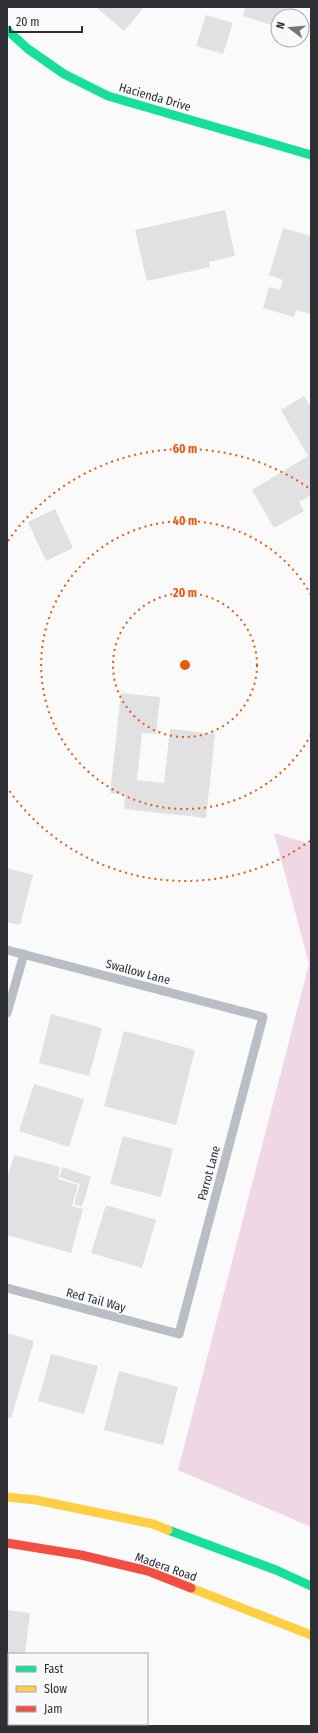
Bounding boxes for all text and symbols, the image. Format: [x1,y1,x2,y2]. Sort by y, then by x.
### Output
scale bar [10,8,82,34]
north arrow [270,8,310,48]
text: 20 m [16,15,40,29]
text: N [274,20,288,30]
street label: Hacienda Drive [117,80,193,114]
text: 60 m [173,442,197,456]
text: 40 m [173,514,197,528]
text: 20 m [172,586,197,600]
centre of rings [178,658,192,672]
street label: Swallow Lane [104,957,172,987]
street label: Parrot Lane [195,1144,223,1202]
street label: Red Tail Way [65,1285,128,1315]
street label: Madera Road [133,1550,199,1584]
legend [8,1653,148,1725]
text: Fast [44,1662,63,1676]
text: Slow [44,1682,67,1696]
text: Jam [44,1702,62,1716]

